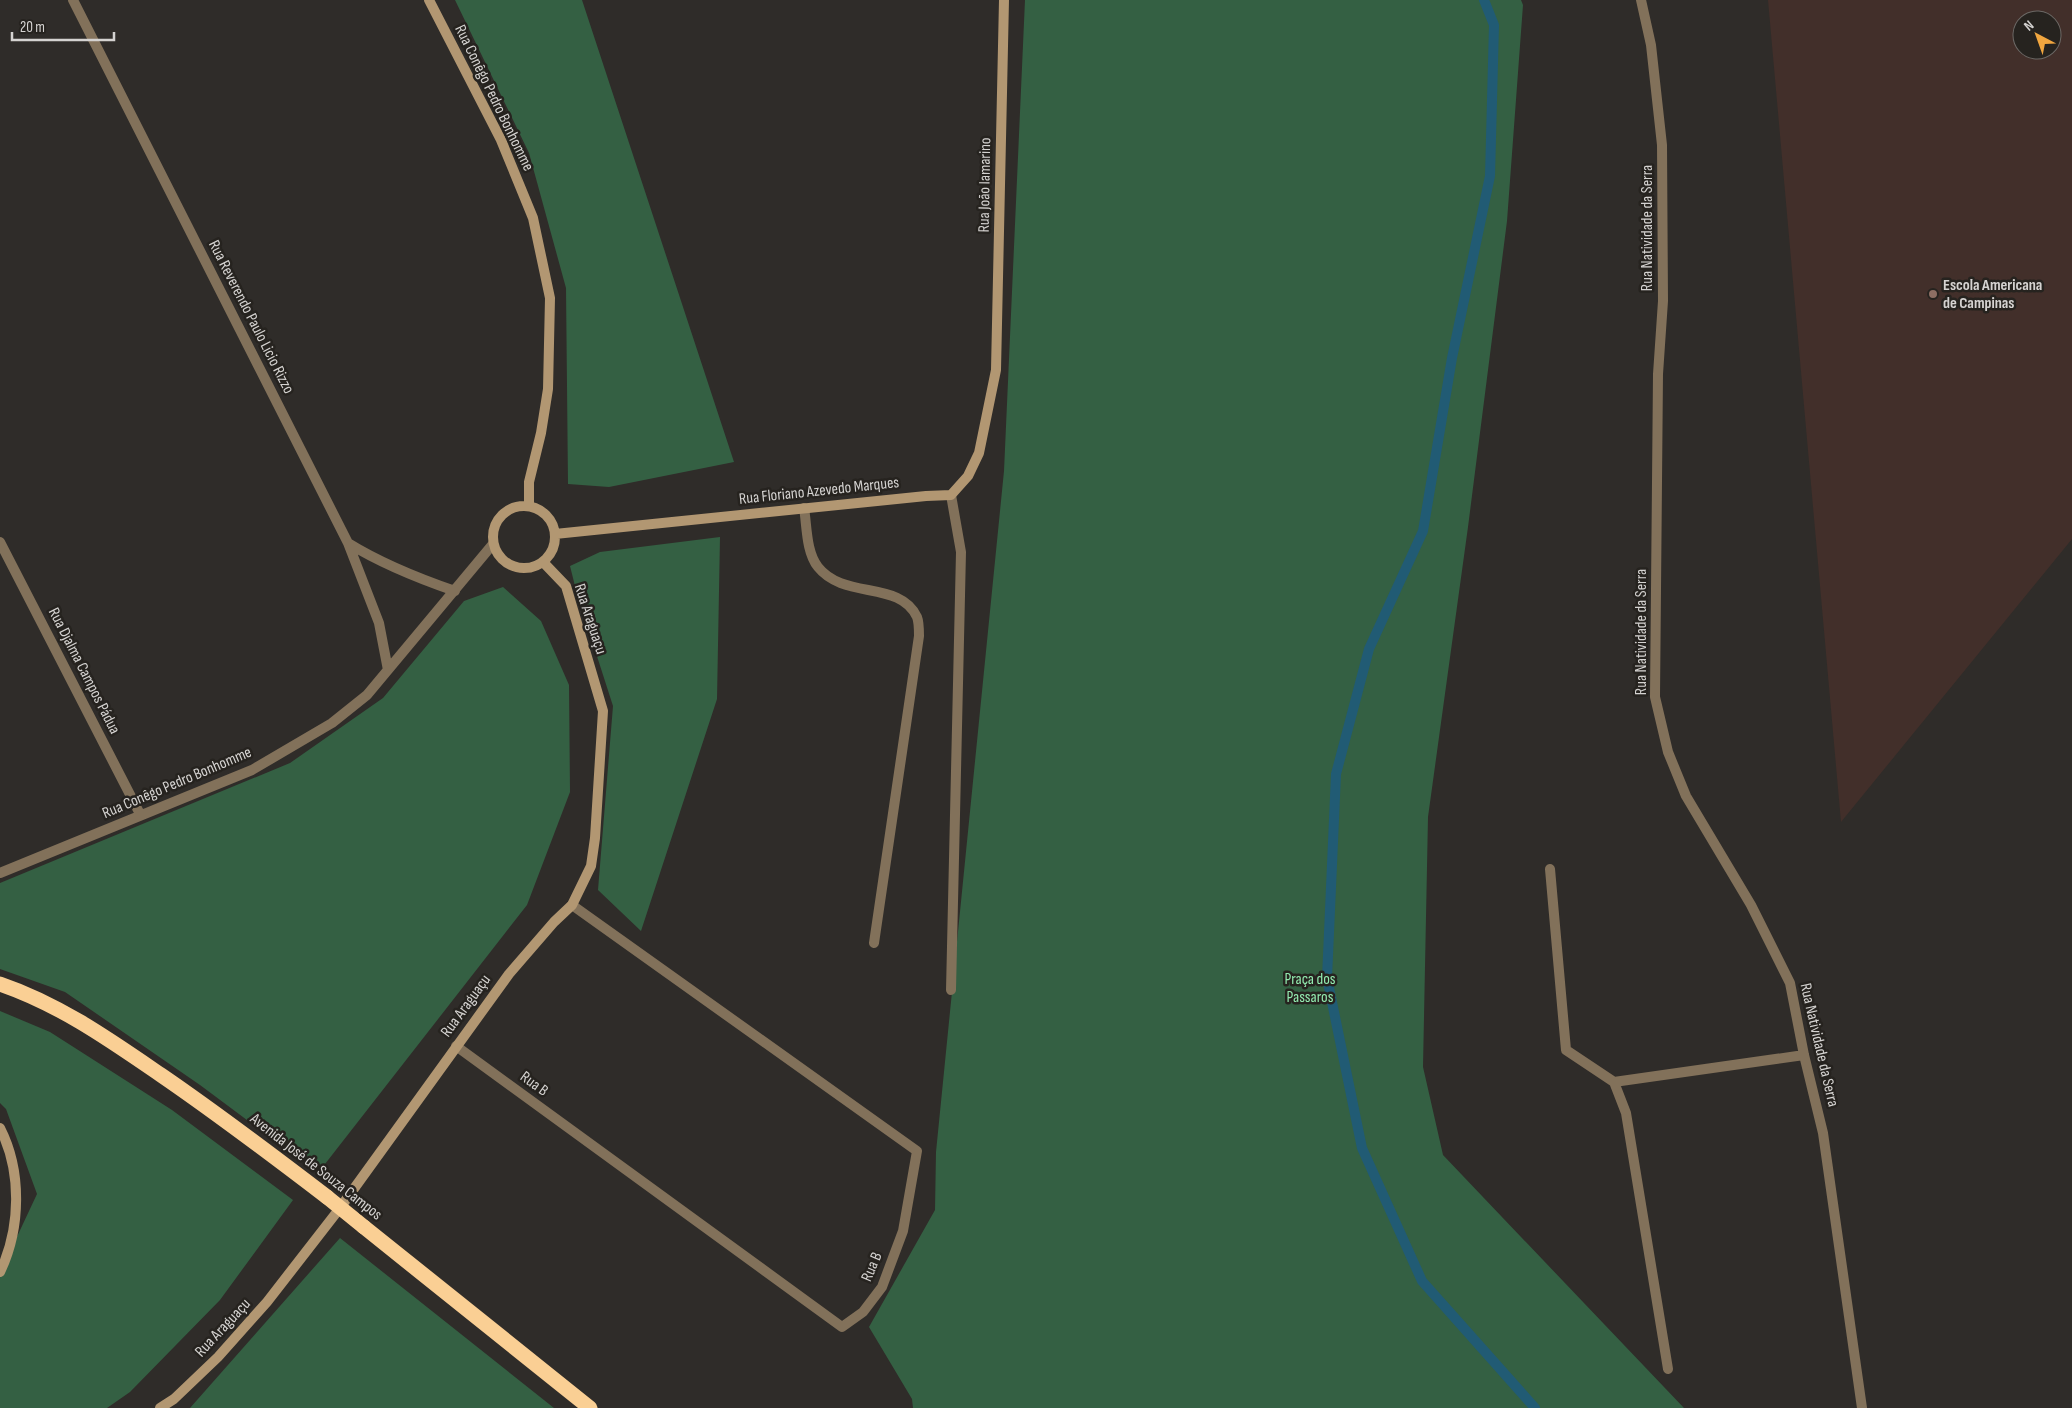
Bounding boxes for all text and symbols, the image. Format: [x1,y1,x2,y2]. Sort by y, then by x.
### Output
scale bar [12,10,115,42]
north arrow [2012,10,2062,60]
text: N [2020,17,2037,34]
text: 20 m [20,18,45,37]
street label: Rua Conêgo Pedro Bonhomme [450,22,538,174]
street label: Rua João Iamarino [975,137,995,233]
street label: Rua Natividade da Serra [1638,165,1657,291]
street label: Rua Reverendo Paulo Licio Rizzo [204,237,298,397]
place label: Escola Americana de Campinas [1943,276,2042,313]
marker: Escola Americana de Campinas [1927,288,1939,300]
street label: Rua Floriano Azevedo Marques [738,473,900,509]
street label: Rua Natividade da Serra [1632,569,1651,695]
street label: Rua Araguaçu [570,581,610,657]
street label: Rua Djalma Campos Pádua [44,605,124,737]
street label: Rua Conêgo Pedro Bonhomme [100,743,254,823]
park label: Praça dos Passaros [1284,970,1336,1007]
street label: Rua Araguaçu [437,971,495,1041]
street label: Rua Natividade da Serra [1796,981,1842,1109]
street label: Rua B [516,1068,552,1100]
street label: Avenida José de Souza Campos [245,1109,386,1225]
street label: Rua B [857,1250,887,1284]
street label: Rua Araguaçu [191,1295,255,1361]

